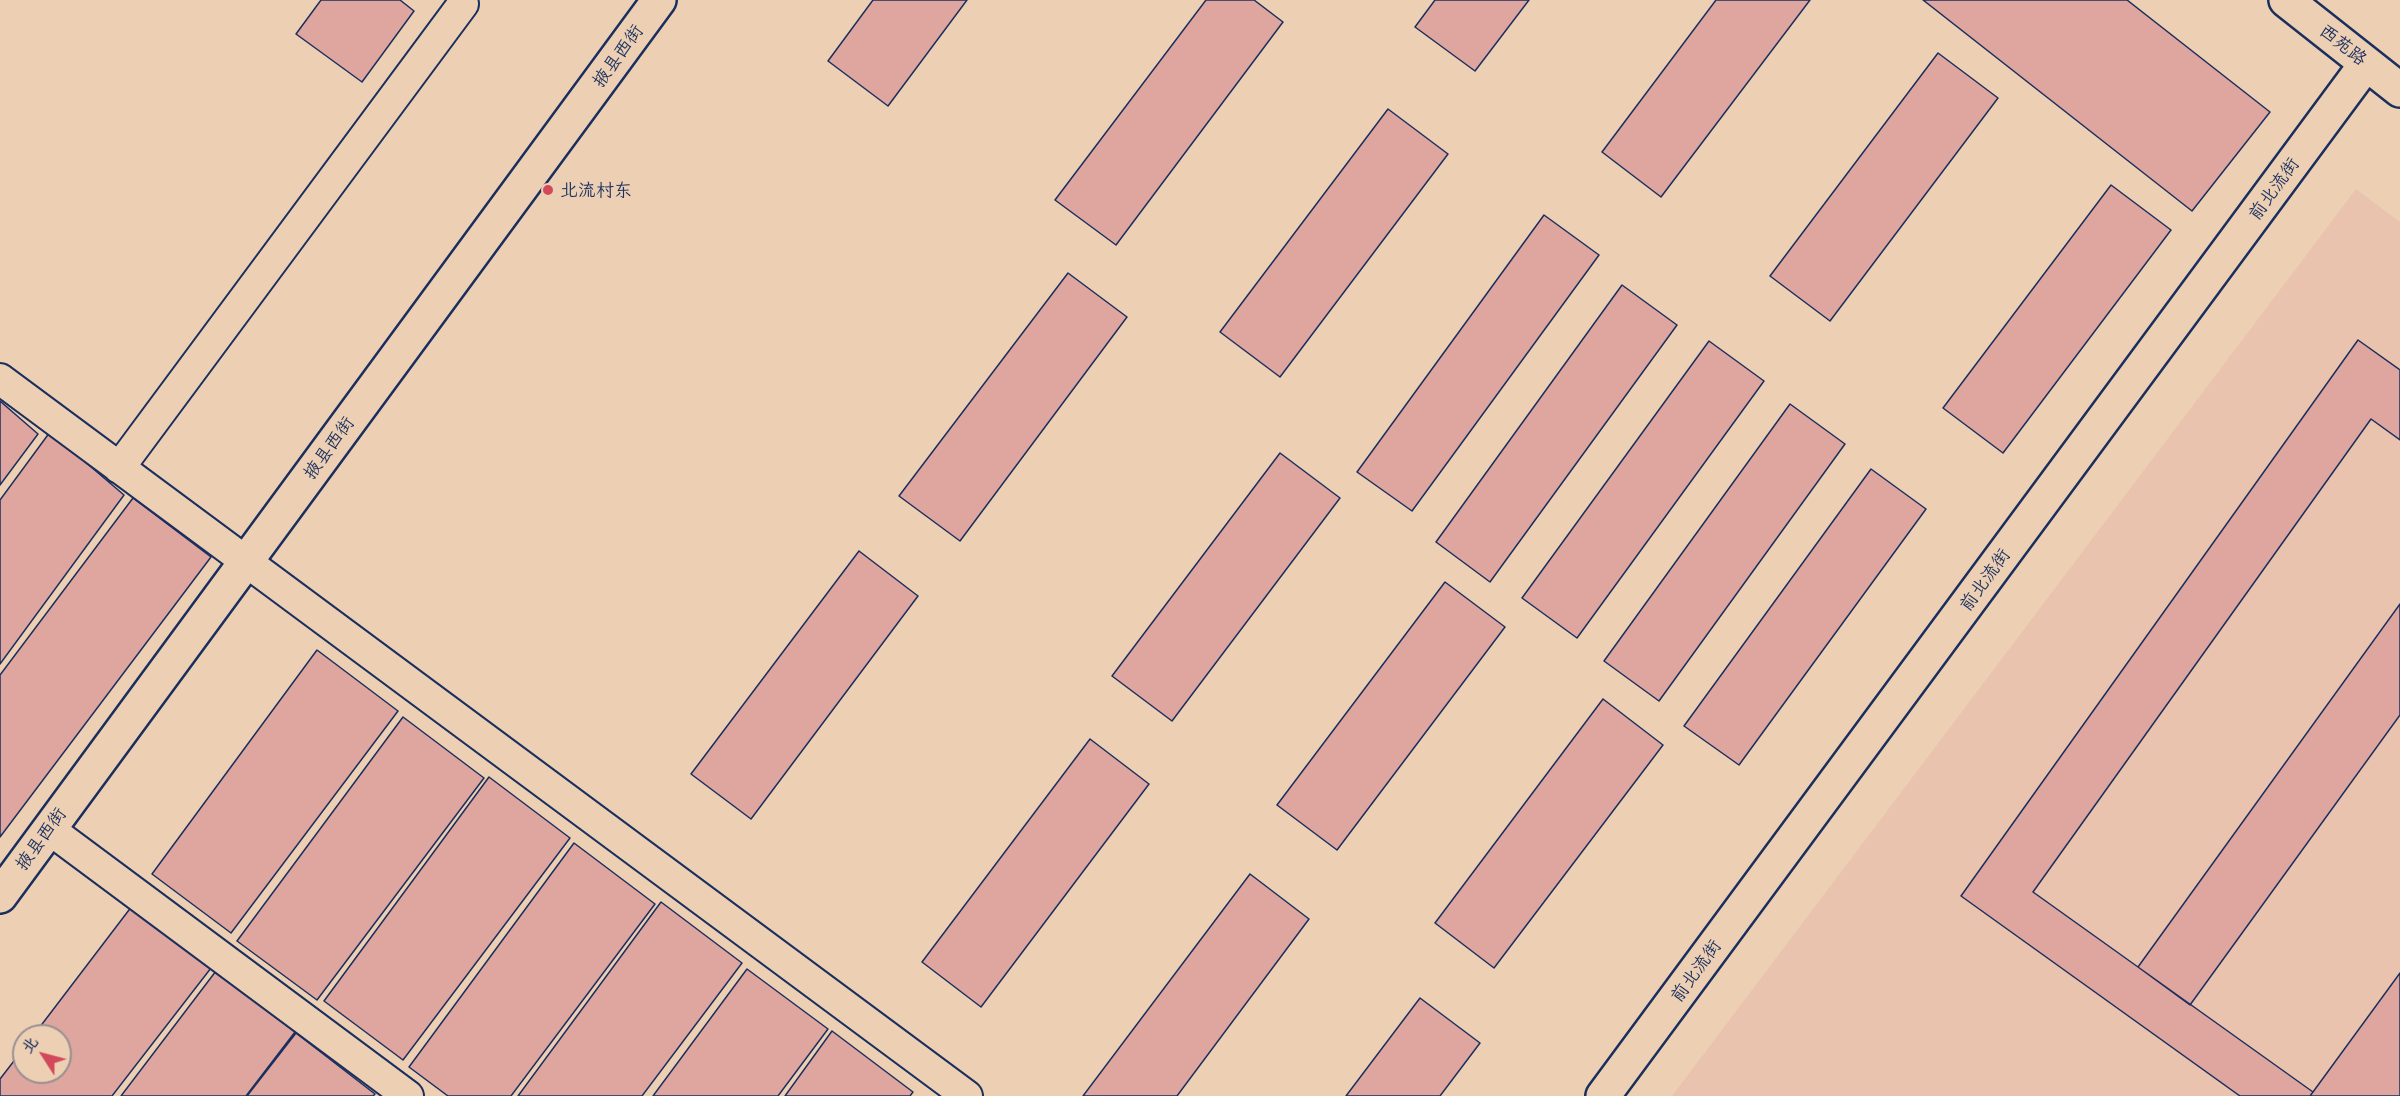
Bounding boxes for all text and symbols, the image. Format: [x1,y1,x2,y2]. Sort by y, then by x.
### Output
street label: 西苑路 [2315,20,2371,70]
street label: 掖县西街 [588,21,648,91]
street label: 前北流街 [2244,154,2304,224]
place label: 北流村东 [560,179,632,201]
marker: 北流村东 [541,183,555,197]
street label: 掖县西街 [299,413,359,483]
street label: 前北流街 [1955,545,2015,615]
street label: 掖县西街 [11,804,71,874]
street label: 前北流街 [1666,936,1726,1006]
north arrow [12,1024,72,1084]
text: 北 [15,1032,42,1057]

